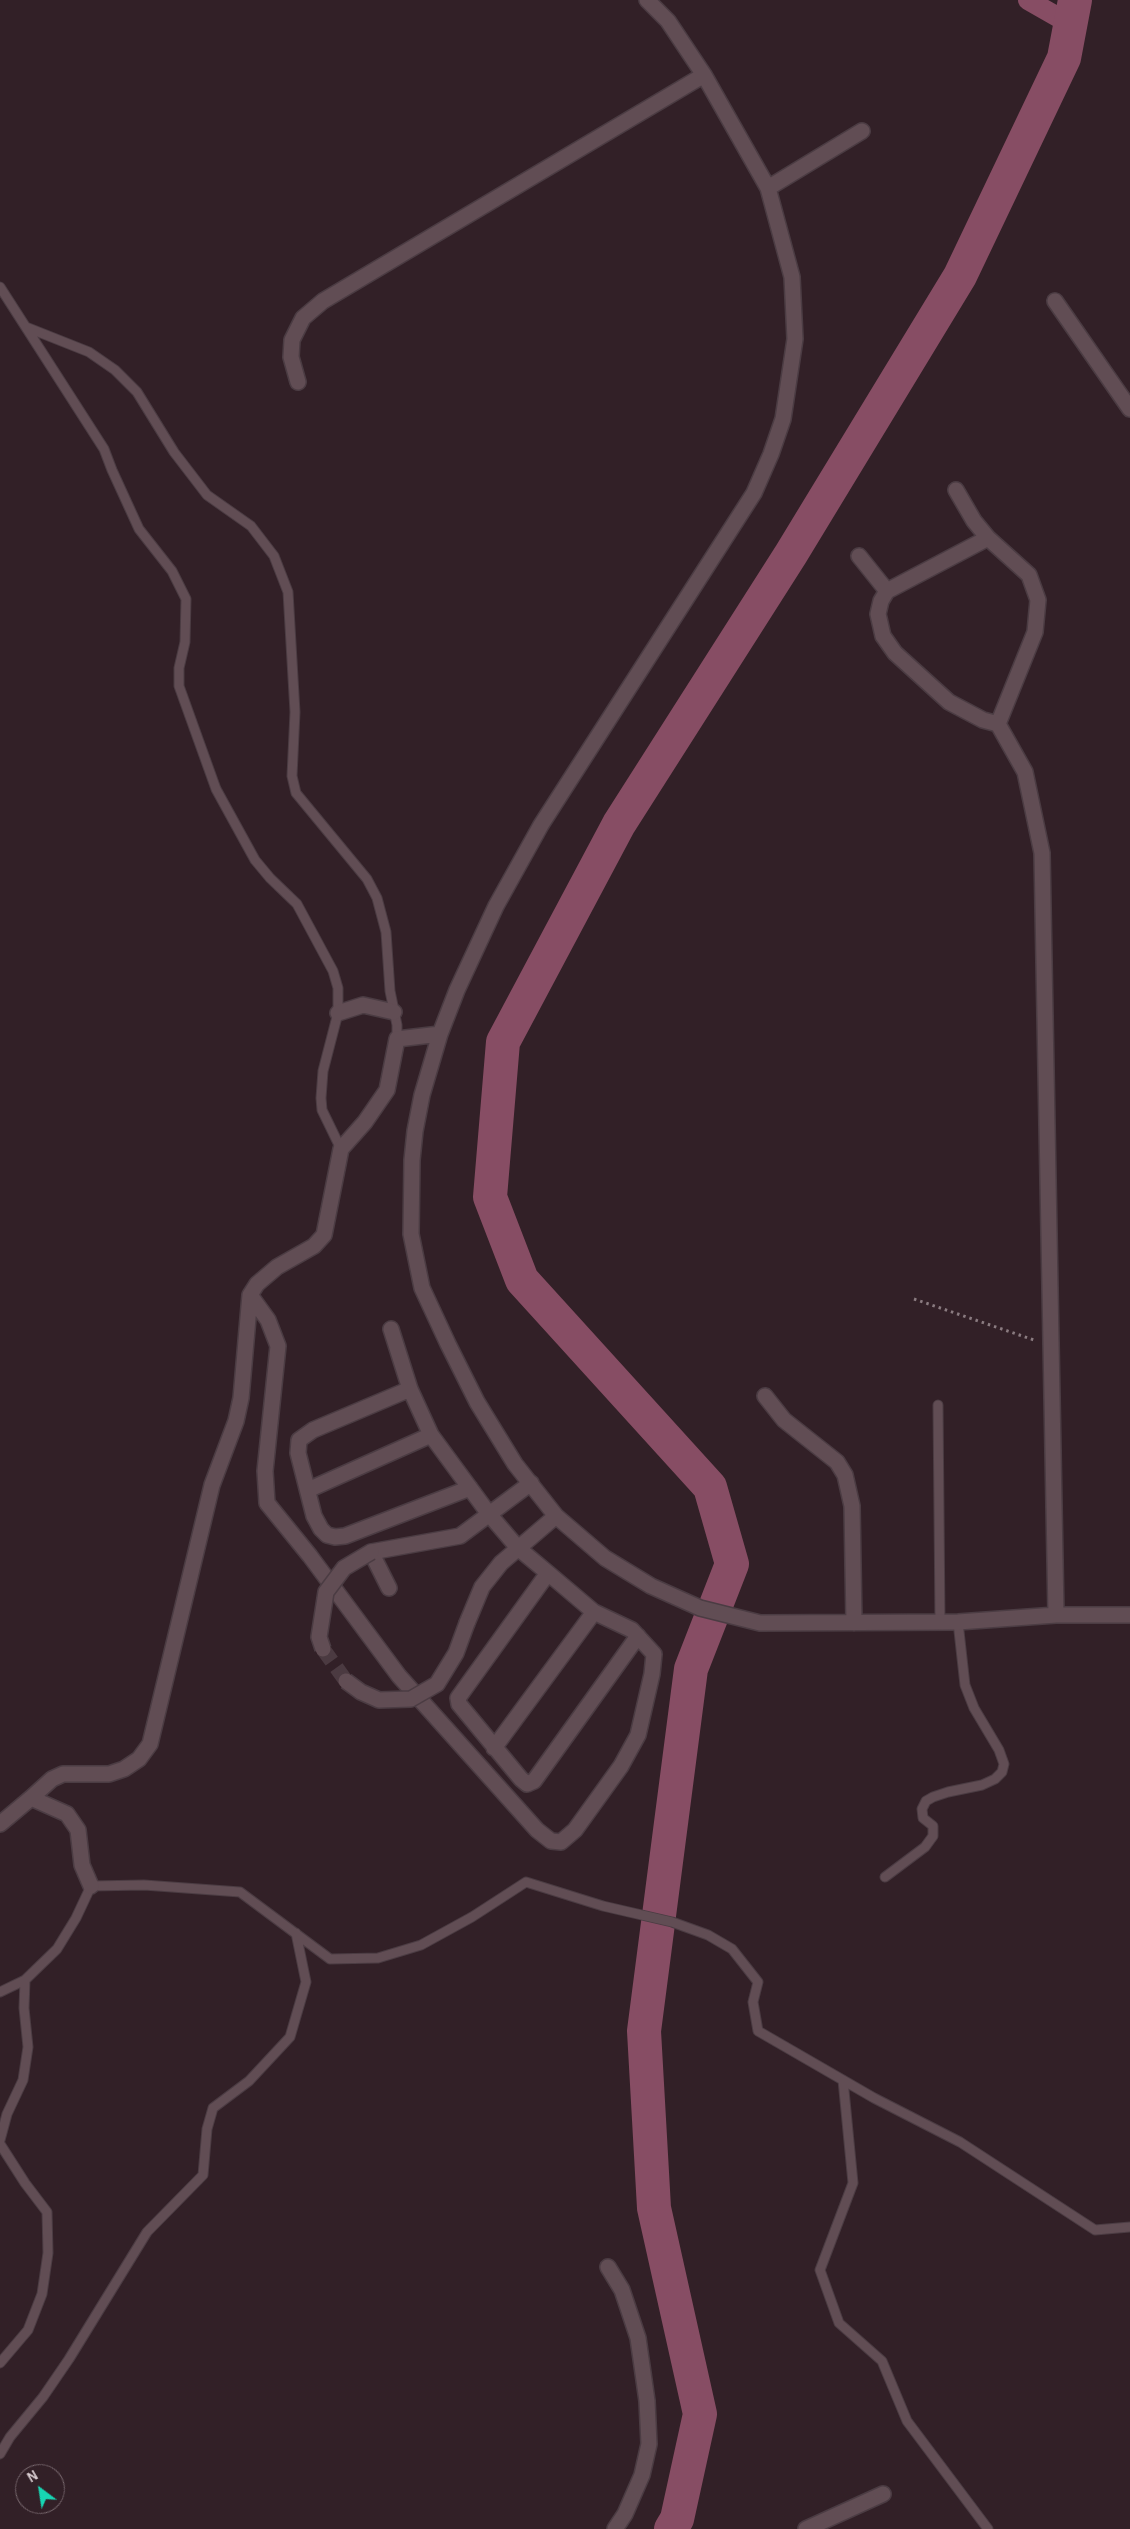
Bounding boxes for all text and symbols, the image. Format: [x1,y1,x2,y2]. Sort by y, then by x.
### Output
north arrow [15,2464,65,2514]
text: N [25,2468,41,2486]

